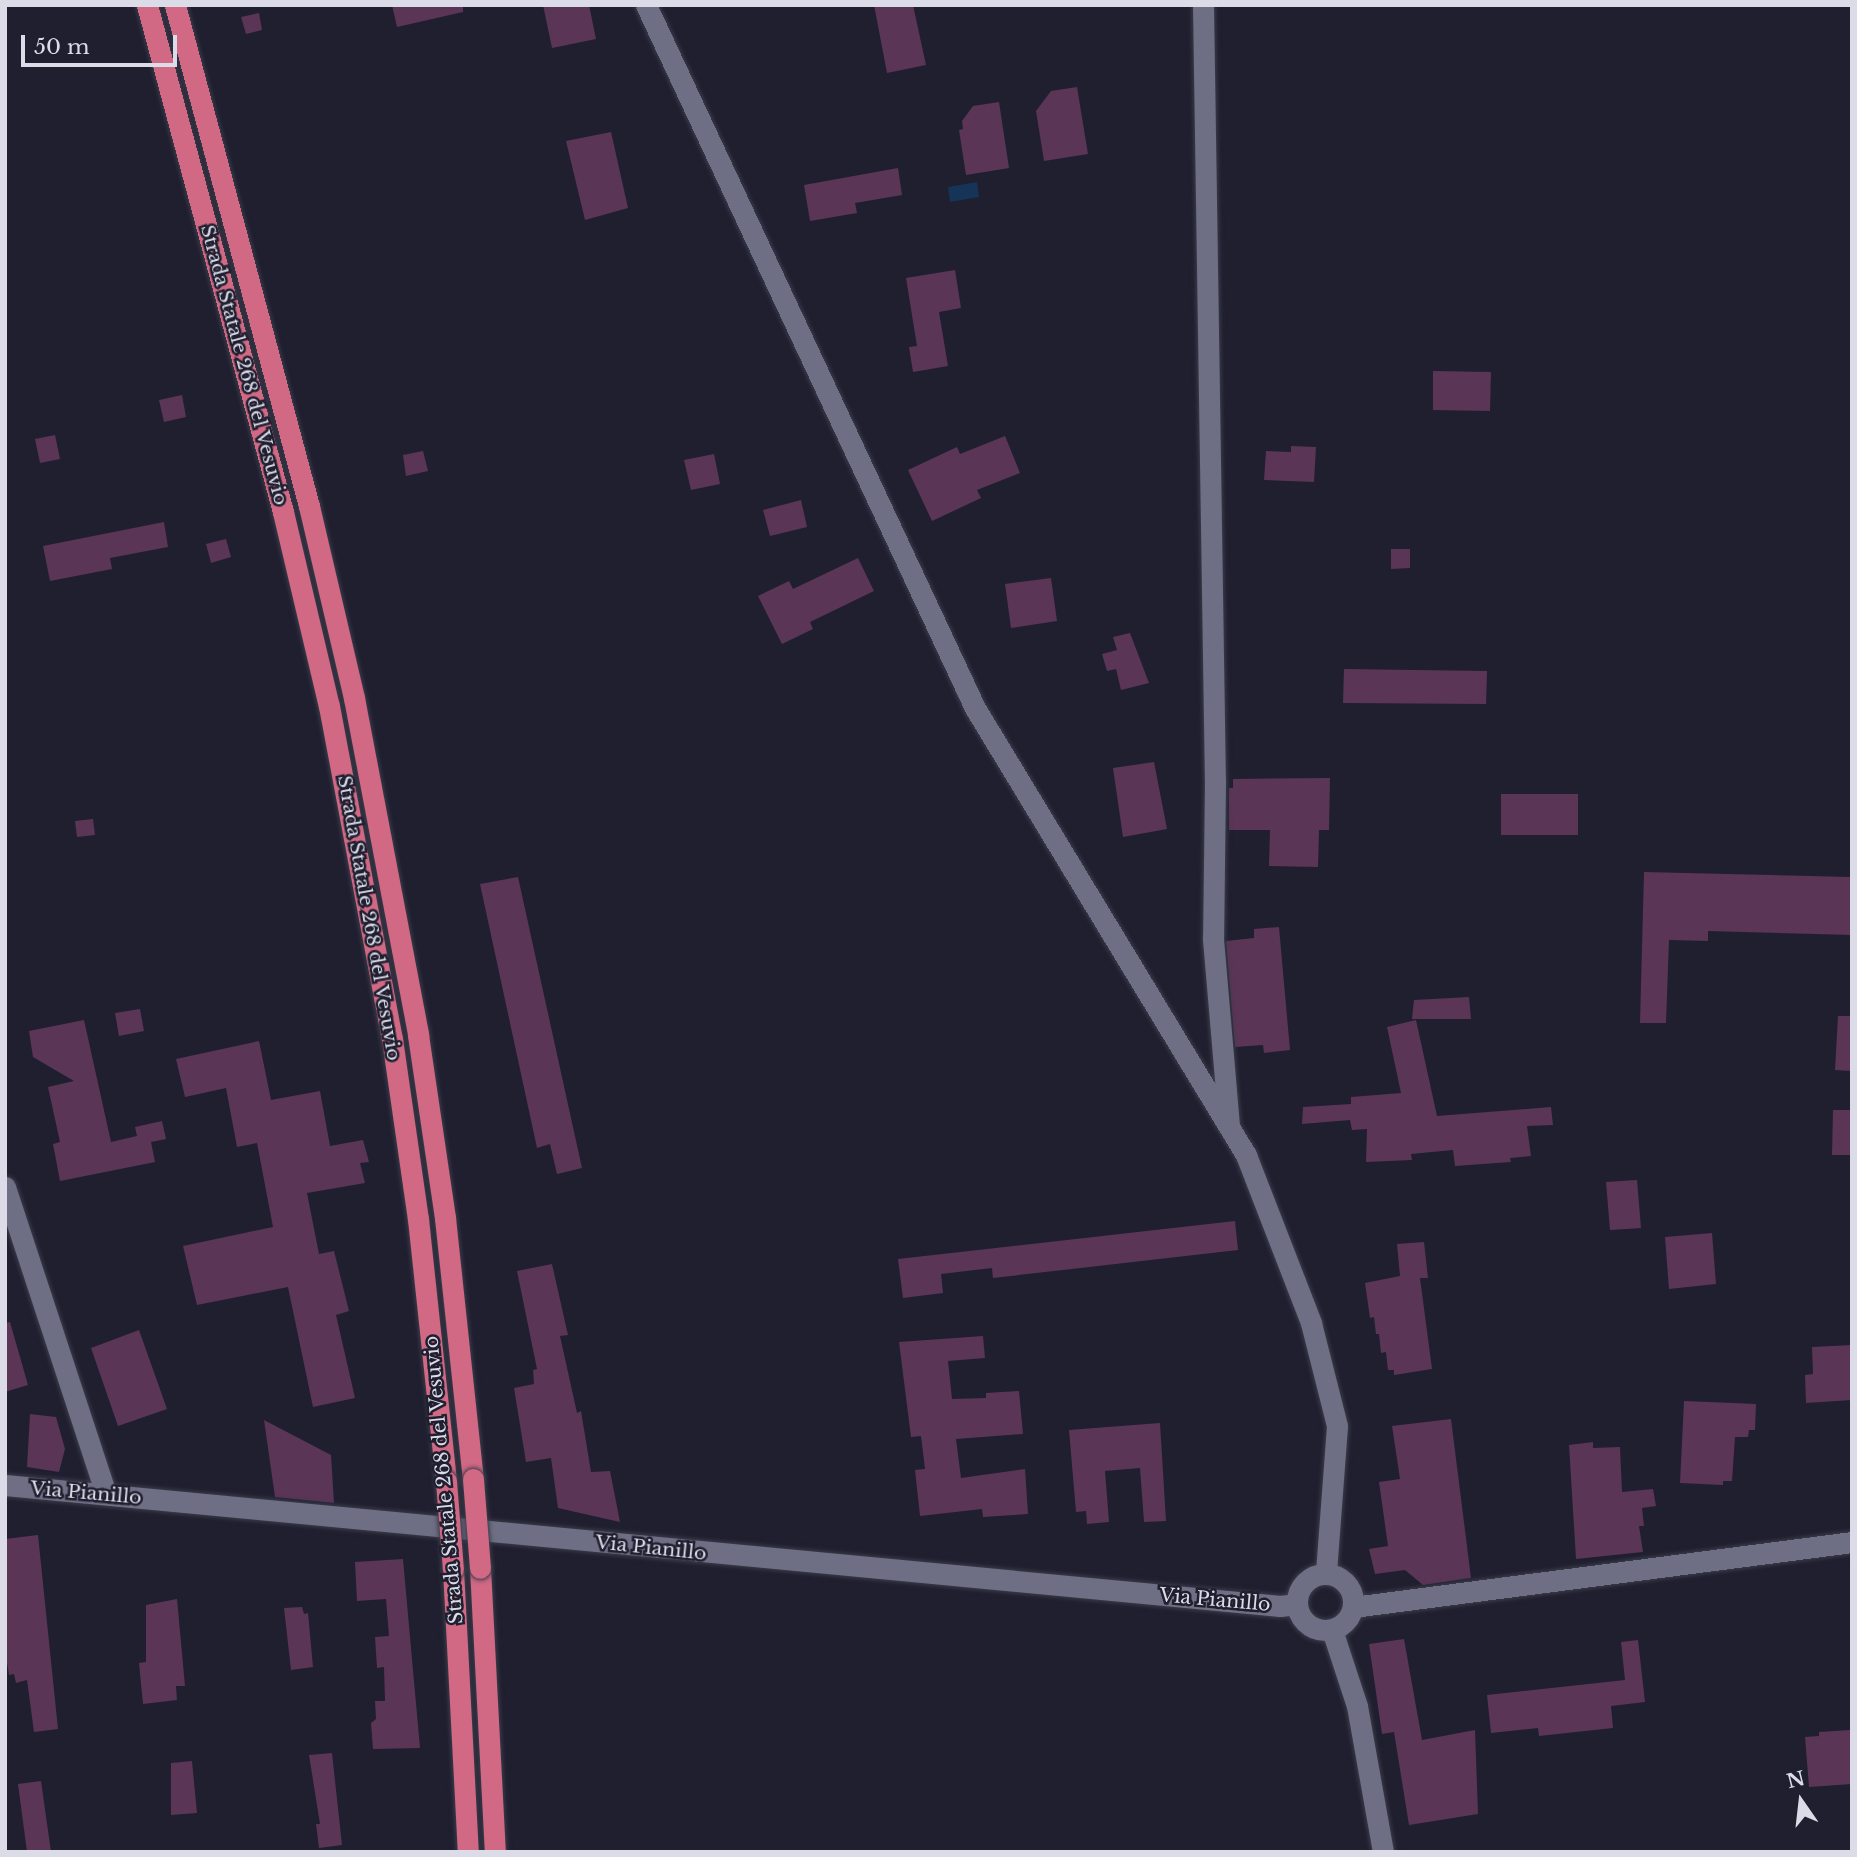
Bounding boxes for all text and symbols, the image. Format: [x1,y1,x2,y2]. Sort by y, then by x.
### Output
scale bar [24,21,180,65]
text: 50 m [34,34,89,60]
street label: Strada Statale 268 del Vesuvio [195,222,293,508]
street label: Strada Statale 268 del Vesuvio [333,773,405,1063]
street label: Strada Statale 268 del Vesuvio [420,1335,468,1625]
street label: Via Pianillo [29,1477,143,1509]
street label: Via Pianillo [594,1531,708,1565]
street label: Via Pianillo [1158,1584,1272,1616]
north arrow [1766,1766,1836,1836]
text: N [1784,1767,1807,1793]

